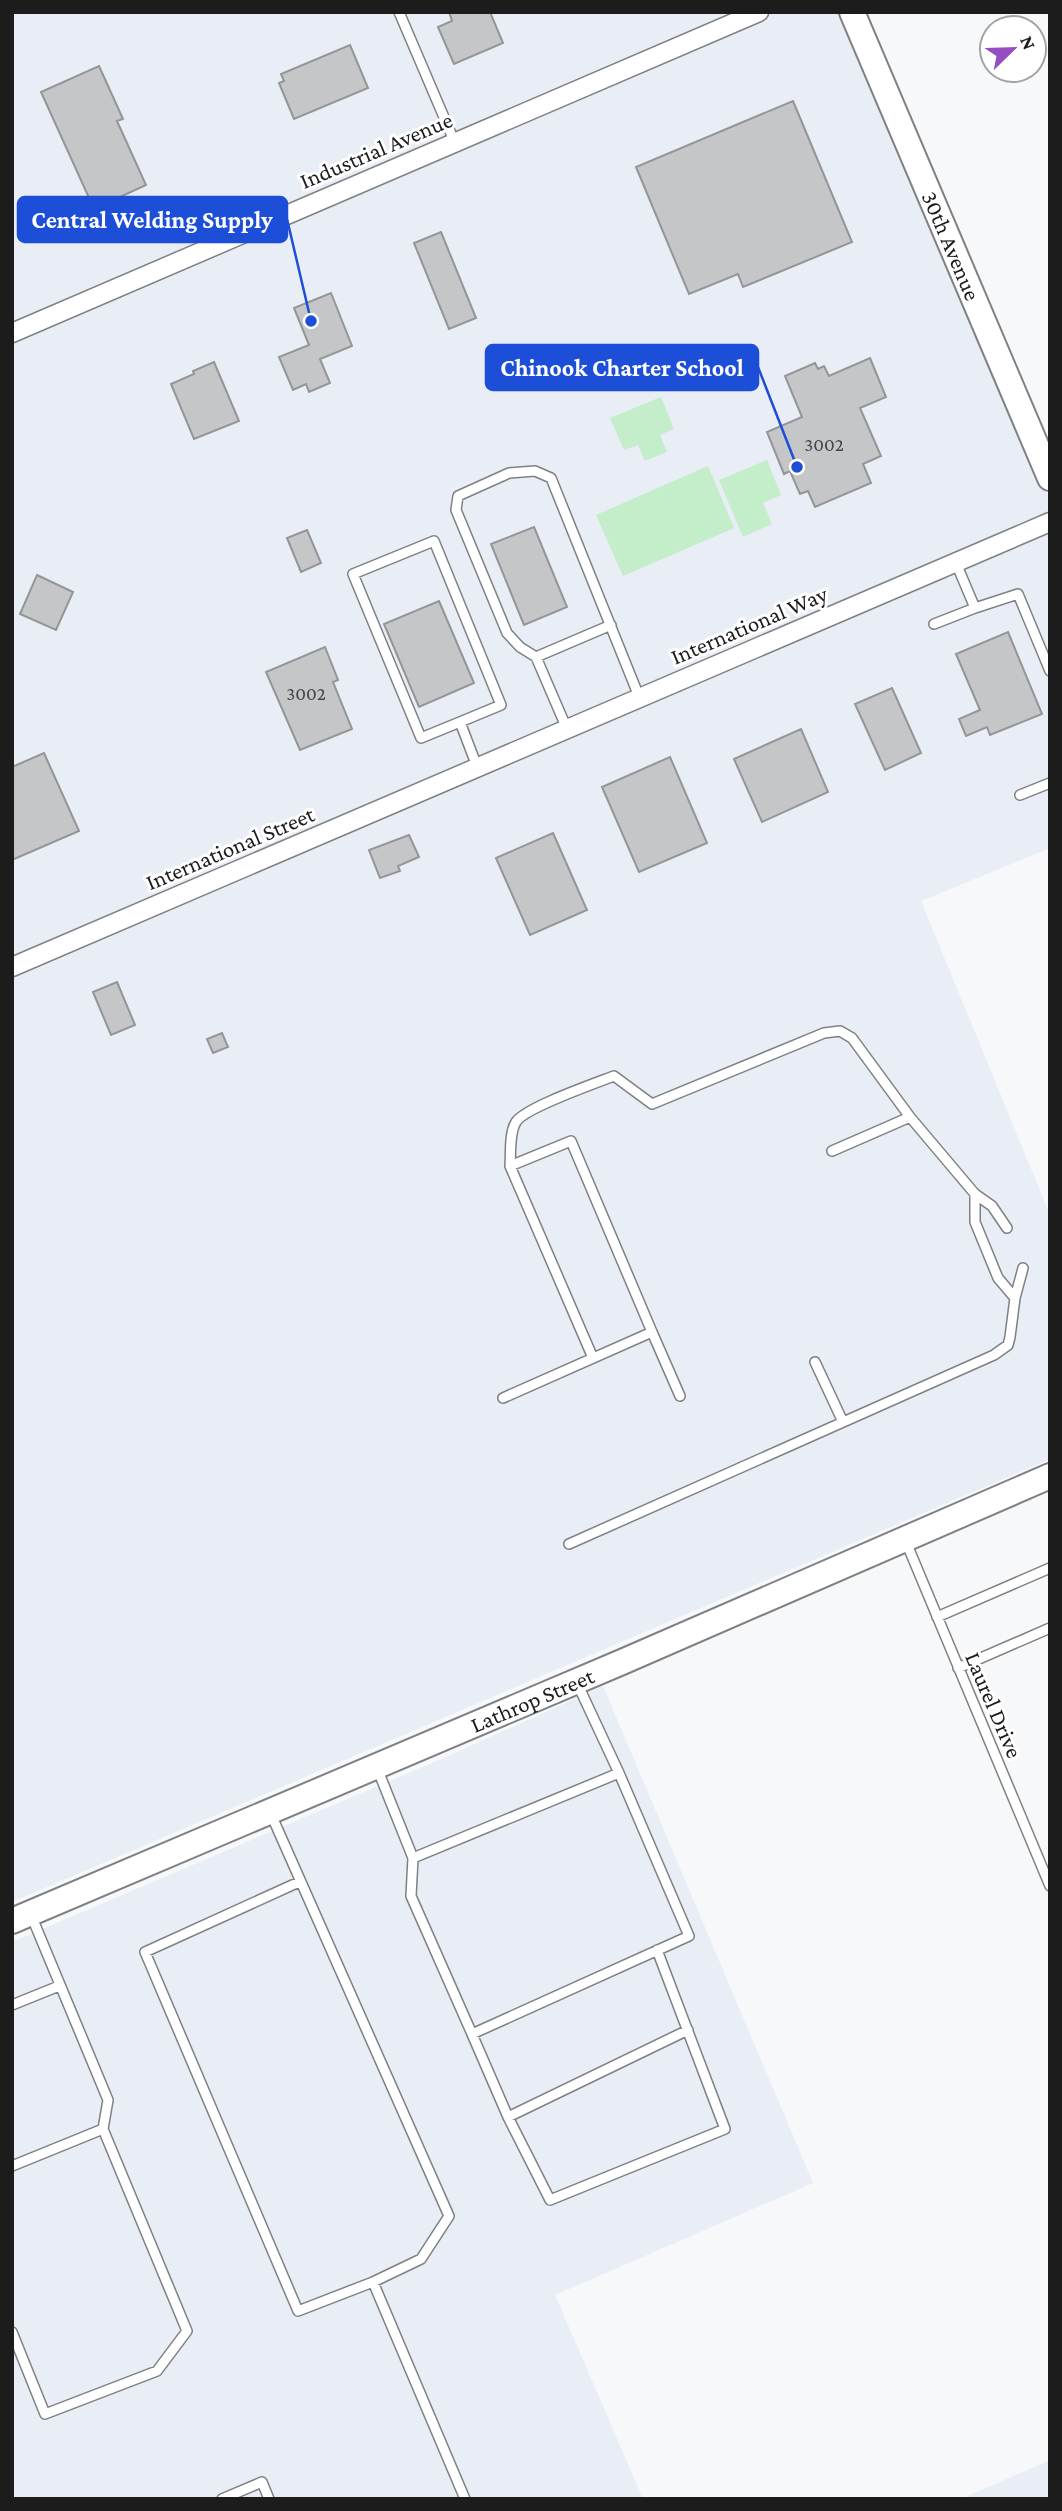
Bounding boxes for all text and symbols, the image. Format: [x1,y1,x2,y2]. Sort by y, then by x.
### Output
north arrow [978,14,1048,84]
text: N [1016,32,1040,53]
street label: Industrial Avenue [296,106,456,194]
street label: 30th Avenue [917,187,986,304]
callout: Central Welding Supply [18,197,287,242]
text: Central Welding Supply [31,206,273,233]
callout: Chinook Charter School [486,345,758,390]
text: Chinook Charter School [500,354,744,381]
house number: 3002 [804,434,844,455]
street label: International Way [667,580,832,670]
house number: 3002 [286,683,326,704]
street label: International Street [142,801,318,895]
street label: Laurel Drive [960,1648,1028,1762]
street label: Lathrop Street [466,1662,598,1738]

